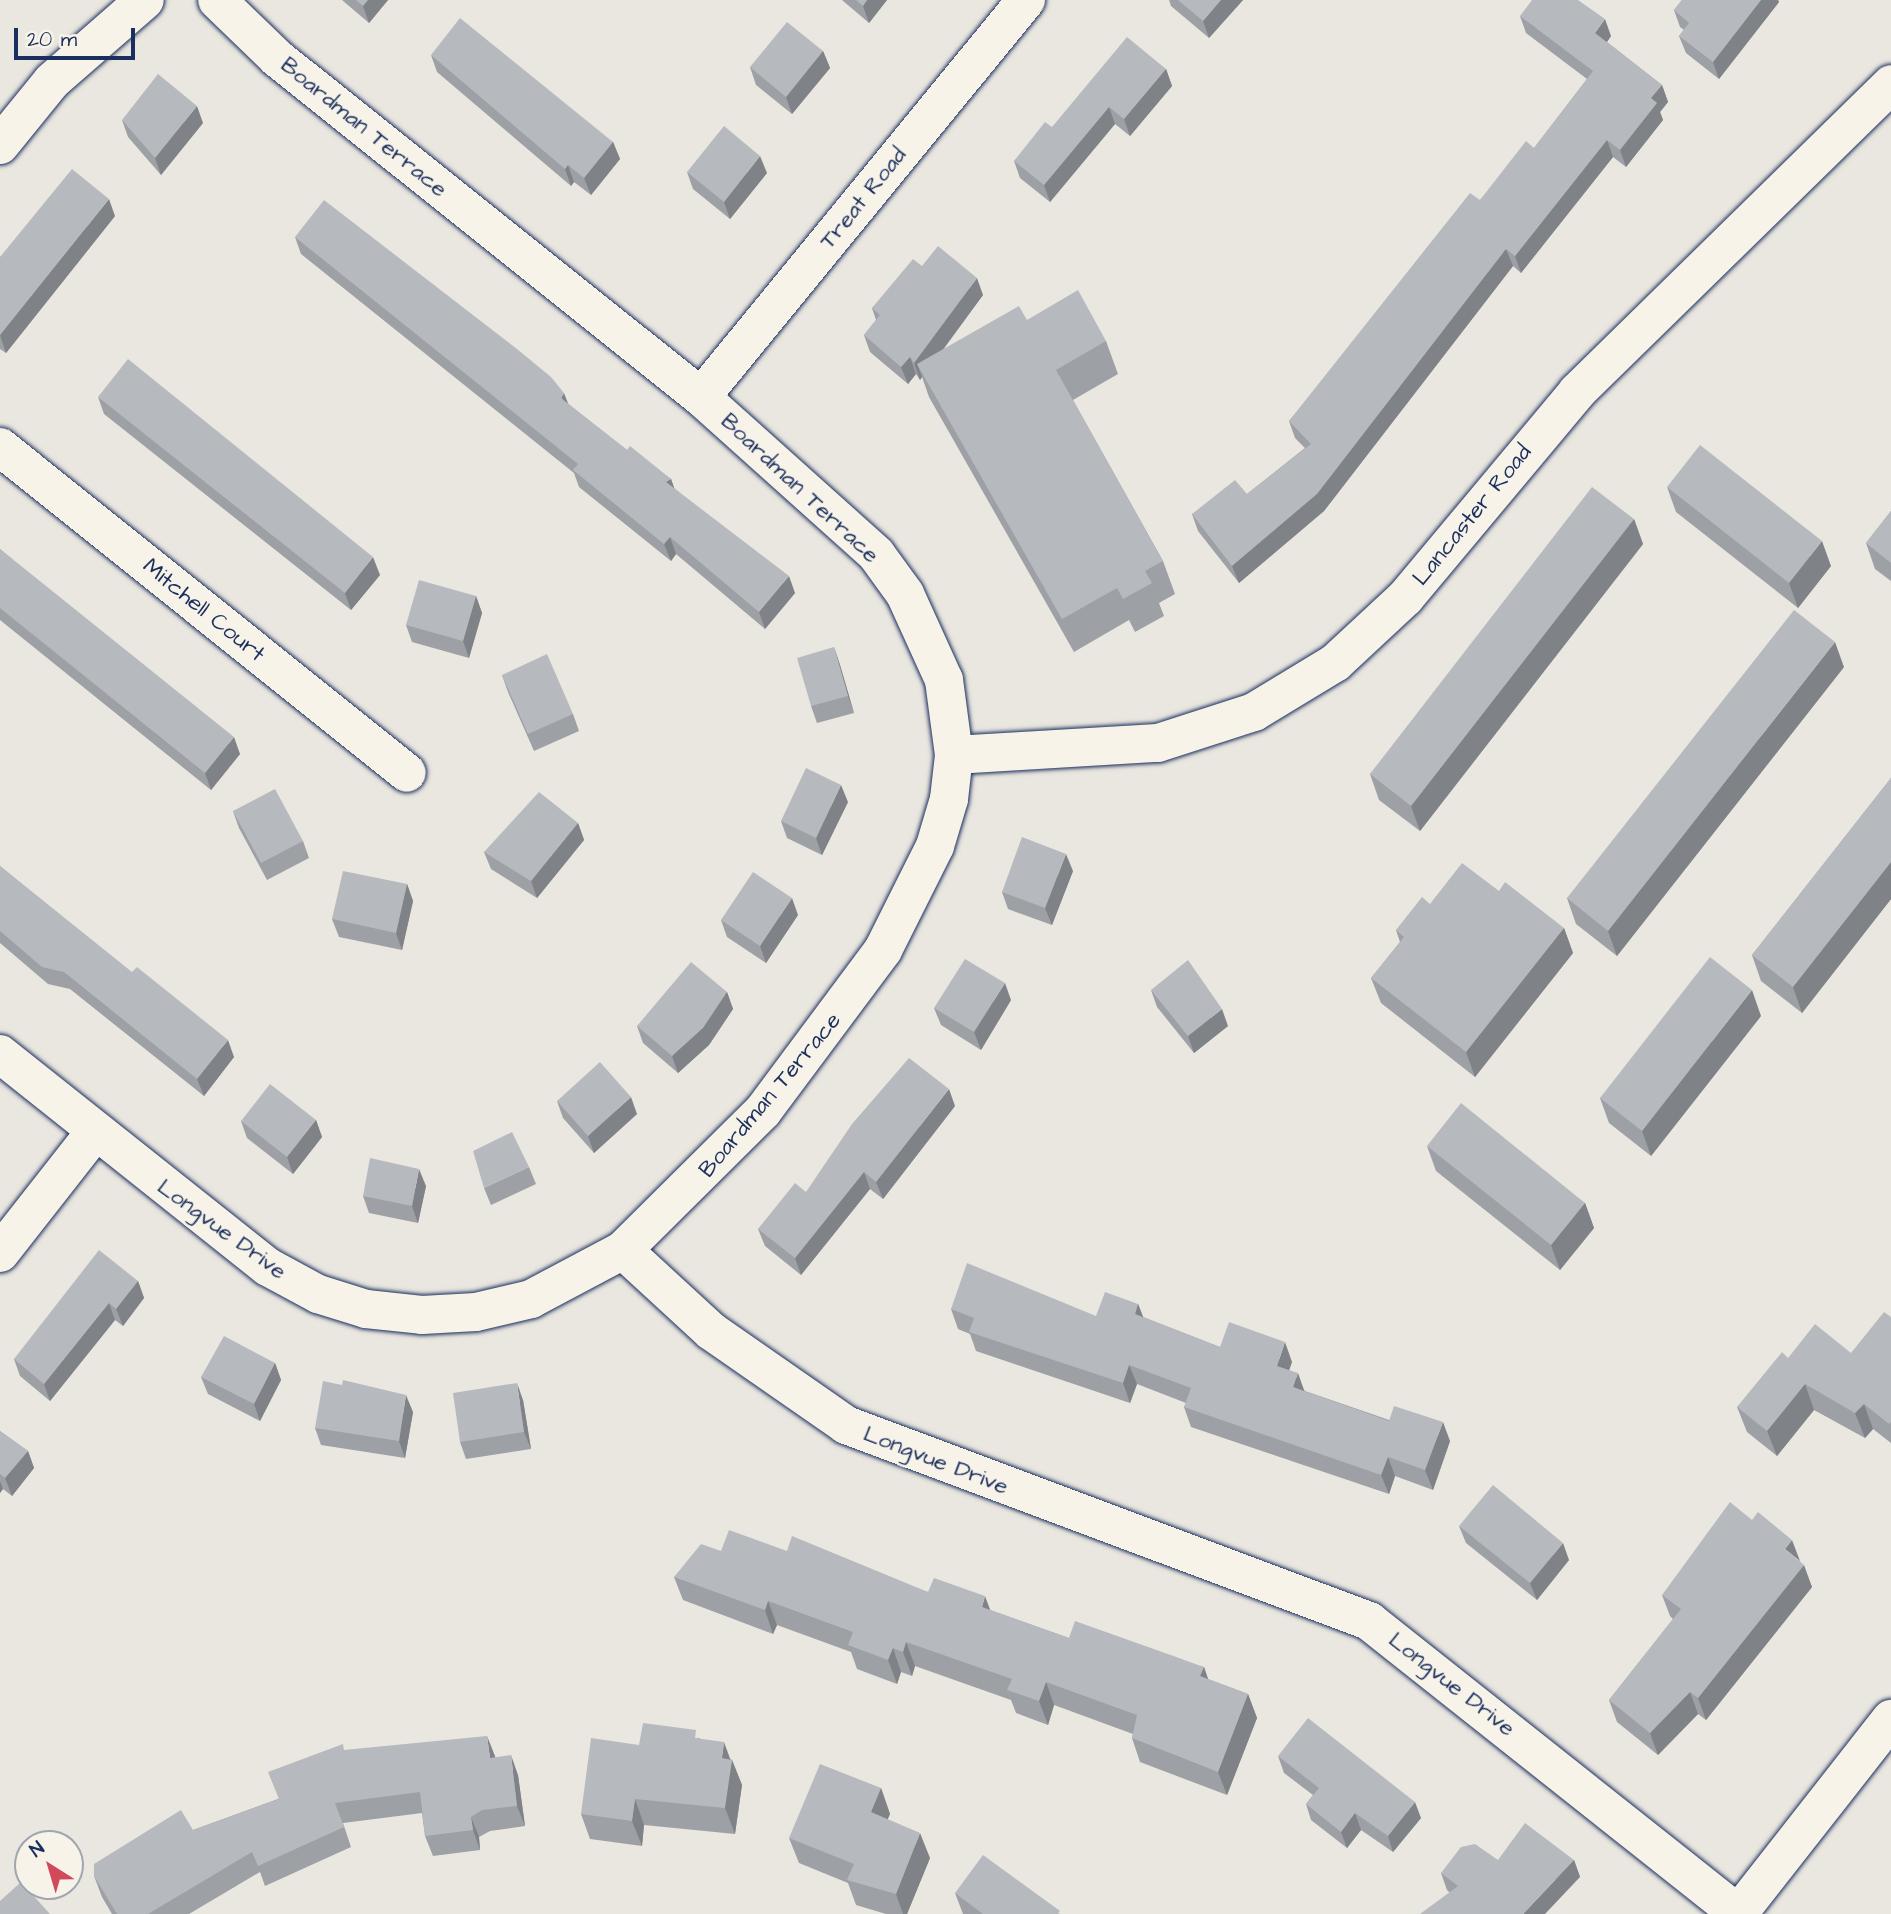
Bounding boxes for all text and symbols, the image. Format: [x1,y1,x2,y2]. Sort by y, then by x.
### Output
scale bar [18,14,138,58]
text: 20 m [27,25,77,54]
street label: Boardman Terrace [275,51,453,203]
street label: Treat Road [814,142,912,254]
street label: Boardman Terrace [715,407,885,569]
street label: Lancaster Road [1407,439,1537,591]
street label: Mitchell Court [137,552,271,668]
street label: Boardman Terrace [693,1007,847,1183]
street label: Longvue Drive [152,1173,292,1285]
street label: Longvue Drive [860,1420,1012,1500]
street label: Longvue Drive [1383,1626,1521,1742]
north arrow [14,1830,84,1900]
text: N [24,1835,50,1864]

